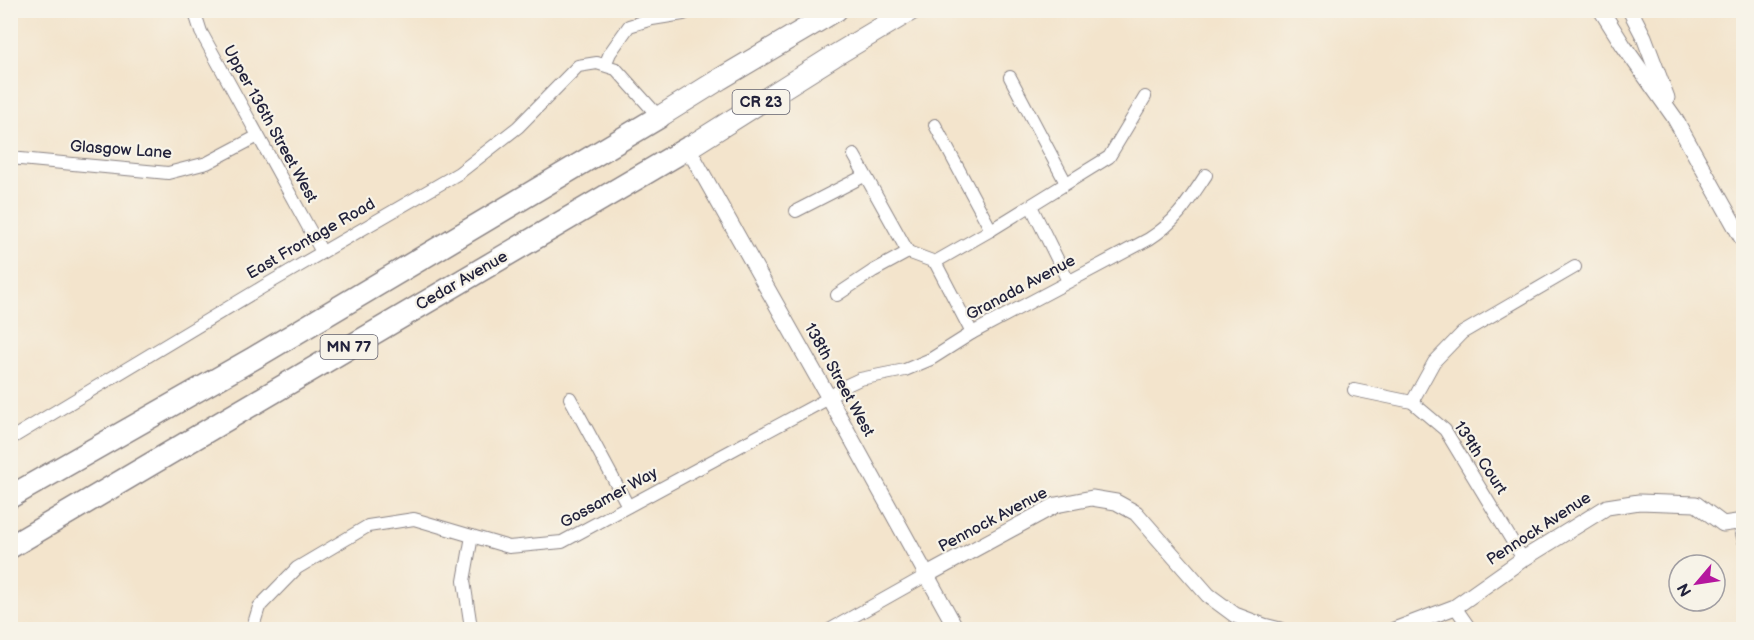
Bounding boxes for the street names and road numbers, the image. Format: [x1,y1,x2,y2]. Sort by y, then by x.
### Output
street label: Upper 136th Street West [219,42,321,206]
road number: CR 23 [732,90,789,114]
street label: Glasgow Lane [69,137,173,163]
street label: East Frontage Road [243,194,379,284]
street label: Cedar Avenue [413,247,512,315]
street label: Granada Avenue [963,251,1079,325]
street label: 138th Street West [800,320,878,440]
road number: MN 77 [320,335,378,359]
street label: 139th Court [1449,418,1511,498]
street label: Gossamer Way [557,463,662,533]
street label: Pennock Avenue [935,483,1051,557]
street label: Pennock Avenue [1483,488,1595,570]

